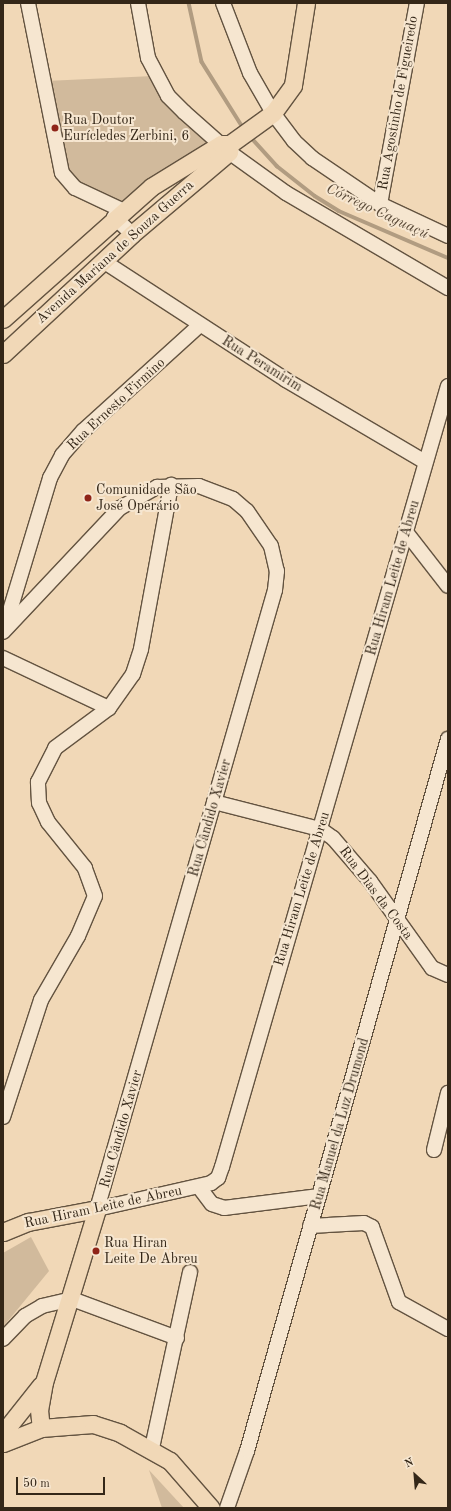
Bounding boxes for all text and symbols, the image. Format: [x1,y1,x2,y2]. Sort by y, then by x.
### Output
street label: Rua Agostinho de Figueiredo [374,14,422,192]
place label: Rua Doutor Eurícledes Zerbini, 6 [63,112,189,144]
marker: Rua Doutor Eurícledes Zerbini, 6 [50,123,60,133]
street label: Avenida Mariana de Souza Guerra [33,177,197,327]
water label: Córrego Caguaçú [323,180,431,244]
street label: Rua Peramirim [219,333,305,395]
street label: Rua Ernesto Firmino [63,354,169,454]
place label: Comunidade São José Operário [96,482,197,514]
marker: Comunidade São José Operário [83,493,93,503]
street label: Rua Hiram Leite de Abreu [363,498,423,658]
street label: Rua Cândido Xavier [185,757,235,879]
street label: Rua Hiram Leite de Abreu [270,810,334,968]
street label: Rua Dias da Costa [335,843,417,943]
street label: Rua Manuel da Luz Drumond [307,1036,373,1212]
street label: Rua Cândido Xavier [96,1068,146,1190]
street label: Rua Hiram Leite de Abreu [23,1182,183,1232]
place label: Rua Hiran Leite De Abreu [104,1235,198,1268]
marker: Rua Hiran Leite De Abreu [91,1246,101,1256]
north arrow [395,1455,435,1495]
text: N [403,1457,416,1471]
scale bar [18,1469,107,1495]
text: 50 m [23,1478,50,1490]

